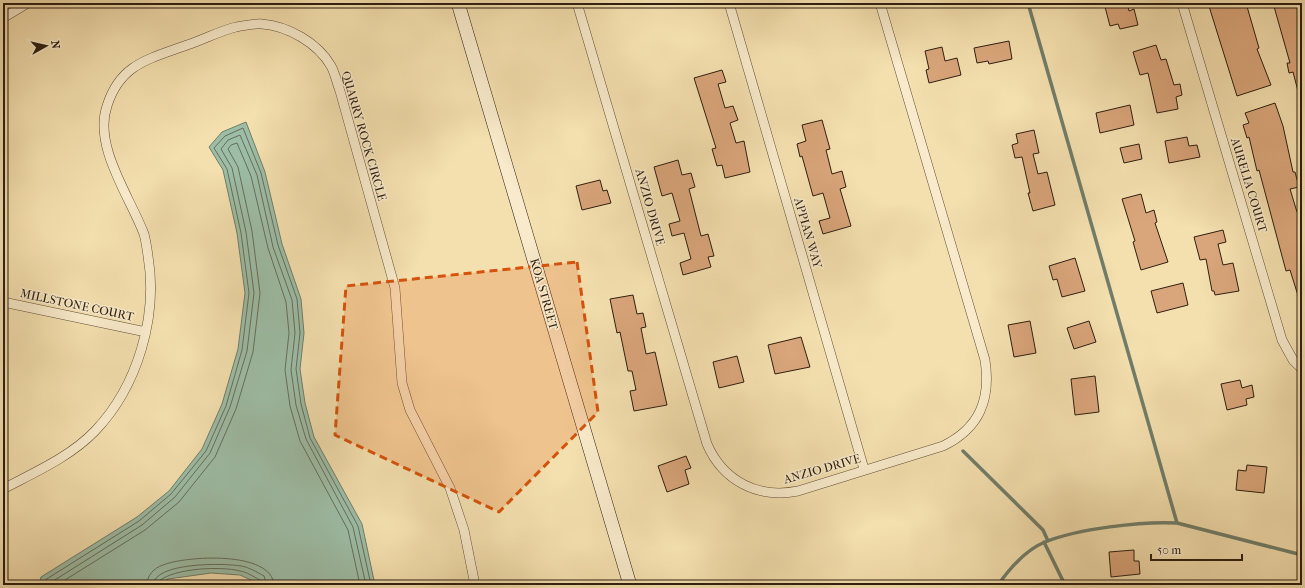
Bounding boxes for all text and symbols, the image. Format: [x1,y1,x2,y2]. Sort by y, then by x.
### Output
north arrow [26,26,66,66]
text: N [48,40,63,50]
street label: QUARRY ROCK CIRCLE [339,69,389,203]
street label: AURELIA COURT [1228,135,1270,235]
street label: ANZIO DRIVE [632,166,668,247]
street label: APPIAN WAY [791,195,825,271]
street label: KOA STREET [527,257,561,332]
street label: MILLSTONE COURT [19,286,136,324]
street label: ANZIO DRIVE [781,451,862,487]
scale bar [1151,536,1242,562]
text: 50 m [1157,543,1181,557]

